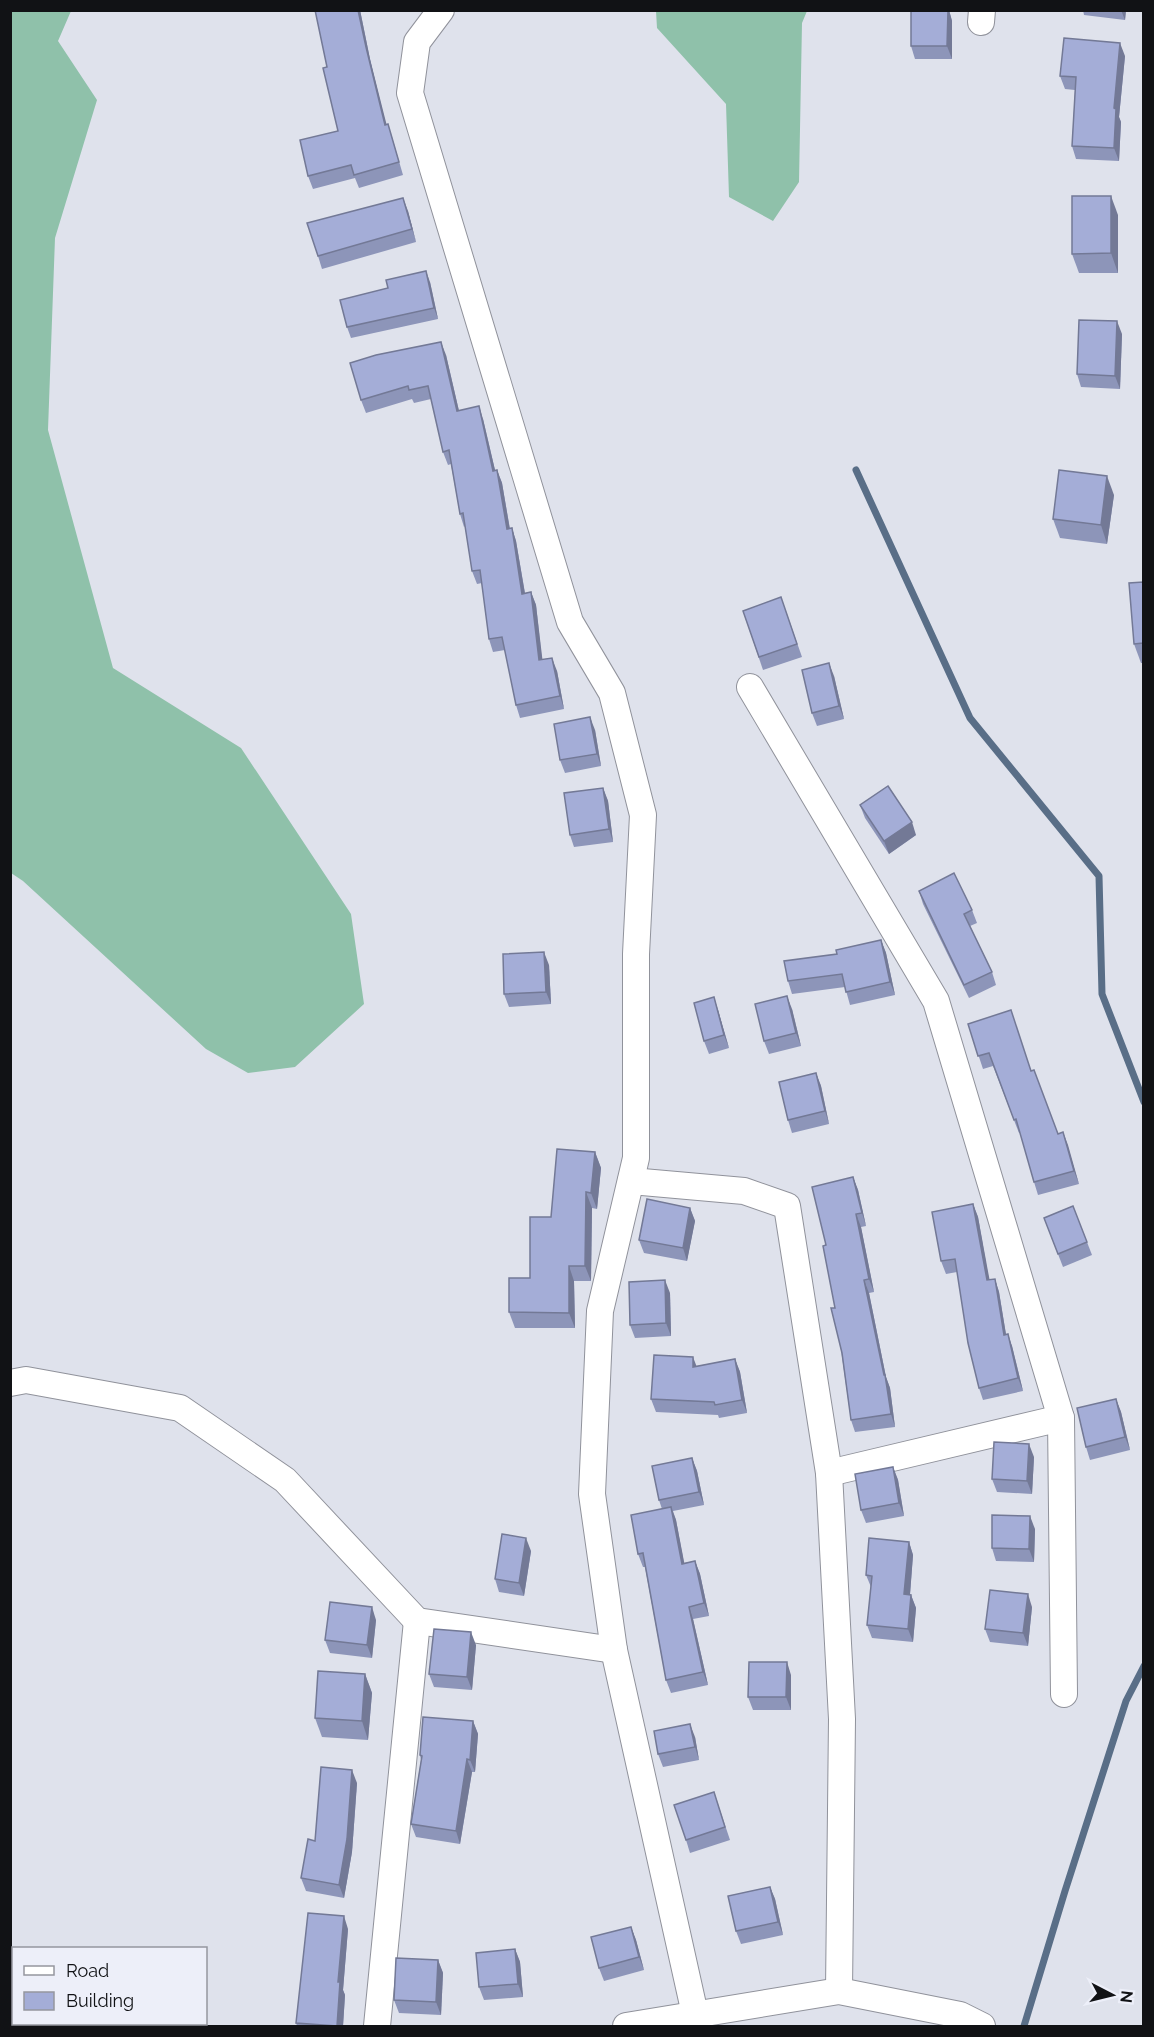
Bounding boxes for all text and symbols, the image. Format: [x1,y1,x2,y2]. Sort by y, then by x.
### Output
legend [12,1947,207,2025]
text: Road [66,1960,109,1981]
north arrow [1082,1965,1142,2025]
text: Building [66,1990,134,2011]
text: N [1116,1990,1137,2004]

